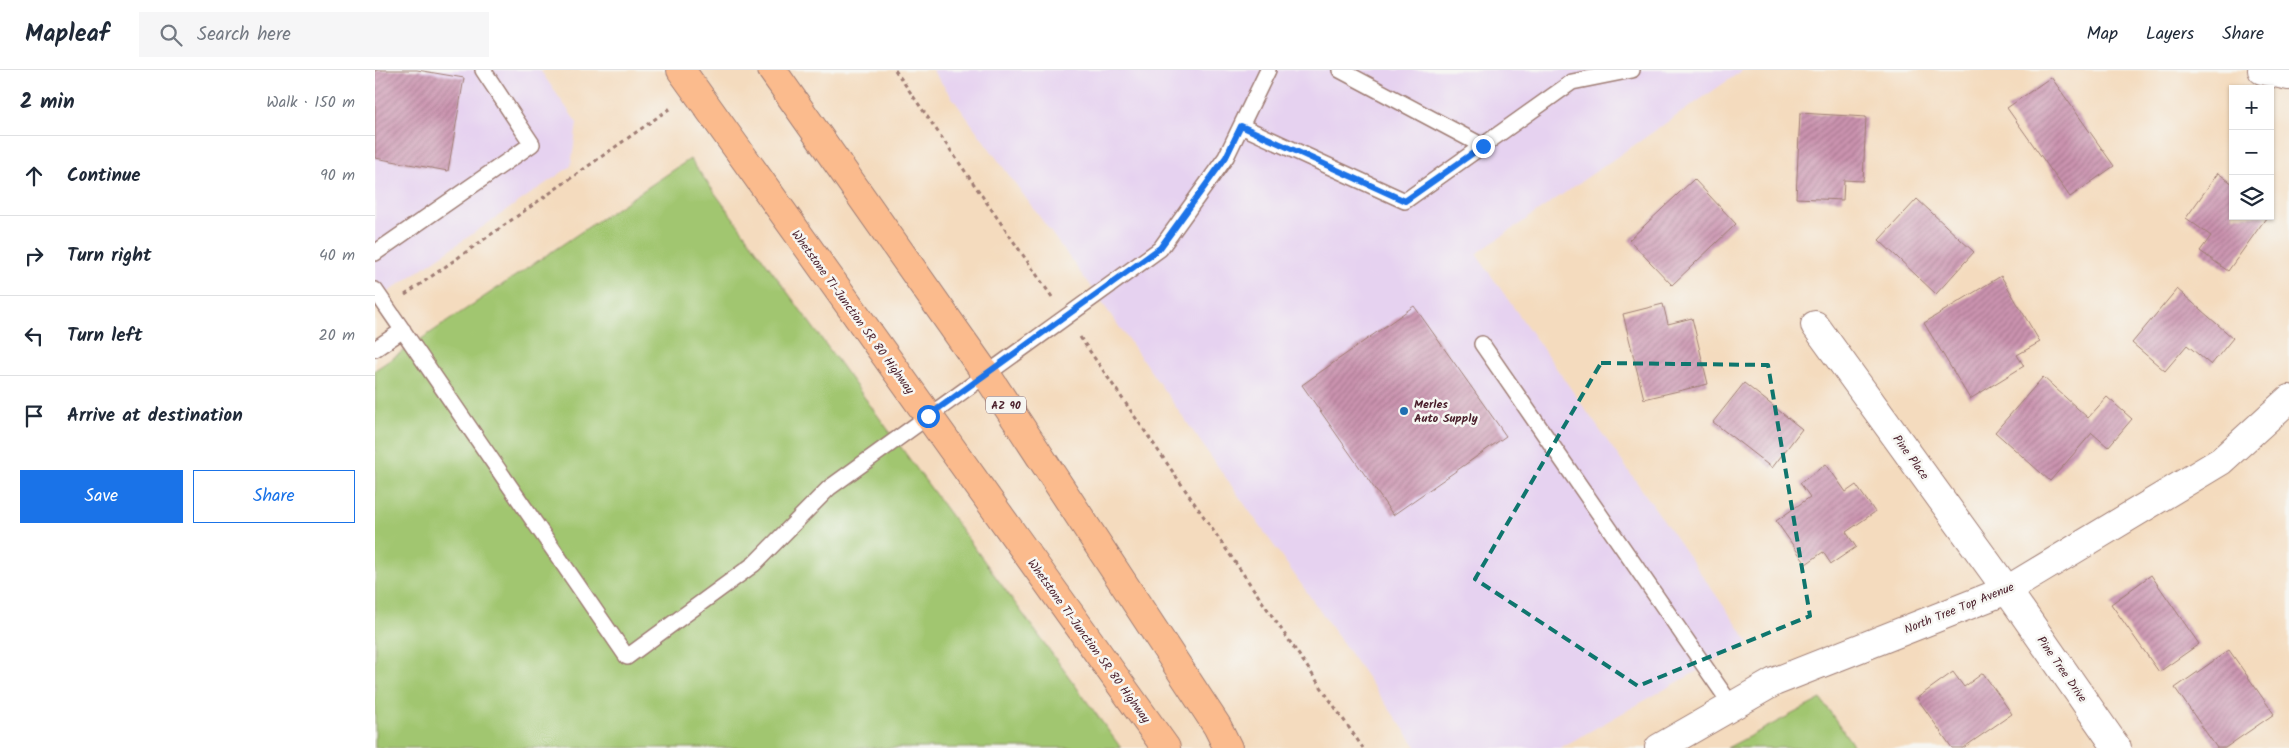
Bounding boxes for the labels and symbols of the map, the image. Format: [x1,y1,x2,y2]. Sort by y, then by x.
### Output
route end [1472,135,1495,158]
street label: Whetstone TI-Junction SR 80 Highway [786,226,919,399]
place label: Merles Auto Supply [1414,395,1478,428]
road number: AZ 90 [986,396,1026,414]
route start [917,405,940,428]
marker: Merles Auto Supply [1398,405,1410,417]
street label: Pine Place [1888,431,1934,484]
street label: Whetstone TI-Junction SR 80 Highway [1022,555,1155,728]
street label: North Tree Top Avenue [1901,577,2018,639]
street label: Pine Tree Drive [2032,632,2092,707]

